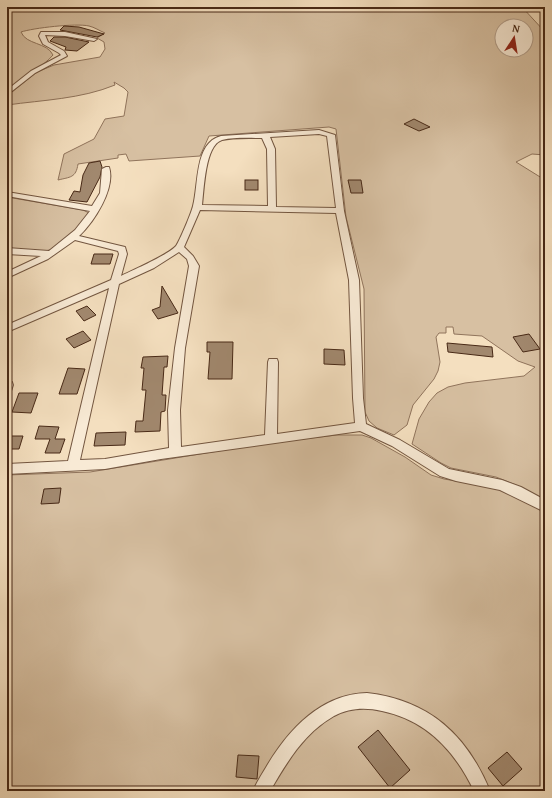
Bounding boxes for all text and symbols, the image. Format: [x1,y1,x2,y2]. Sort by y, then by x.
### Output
north arrow [494,18,534,58]
text: N [511,20,522,37]

